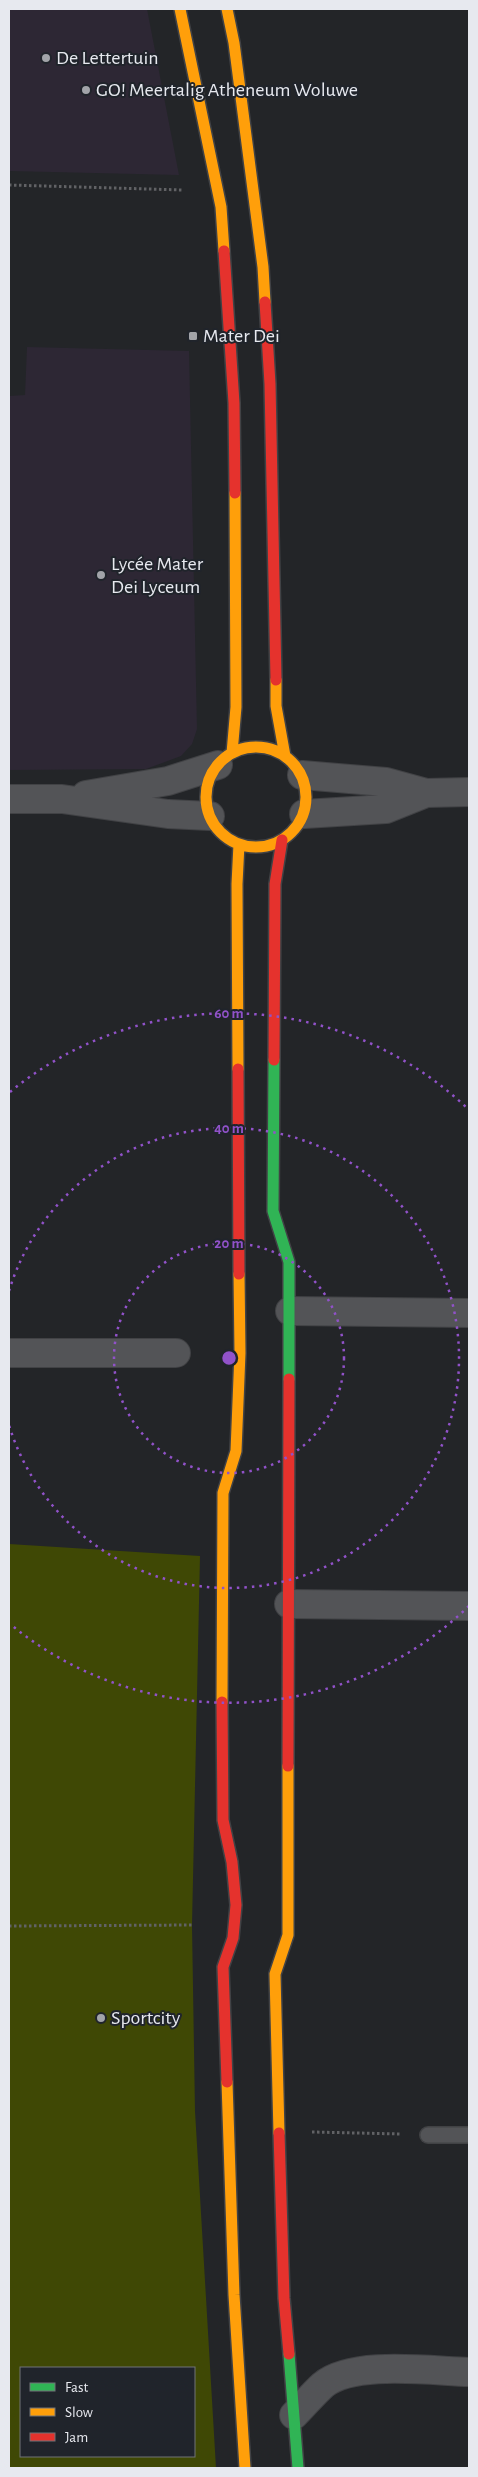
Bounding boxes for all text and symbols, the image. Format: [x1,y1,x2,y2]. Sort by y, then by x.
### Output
place label: De Lettertuin [56,48,159,68]
marker: De Lettertuin [40,52,52,64]
place label: GO! Meertalig Atheneum Woluwe [96,80,358,100]
marker: GO! Meertalig Atheneum Woluwe [80,84,92,96]
place label: Mater Dei [203,326,280,346]
marker: Mater Dei [187,330,199,342]
place label: Lycée Mater Dei Lyceum [111,554,204,597]
marker: Lycée Mater Dei Lyceum [95,569,107,581]
text: 60 m [214,1006,244,1021]
text: 40 m [214,1121,244,1136]
text: 20 m [214,1236,244,1251]
centre of rings [220,1349,238,1367]
place label: Sportcity [111,2008,181,2028]
marker: Sportcity [95,2012,107,2024]
legend [20,2367,195,2457]
text: Fast [65,2380,89,2395]
text: Slow [65,2405,93,2420]
text: Jam [65,2430,88,2445]

